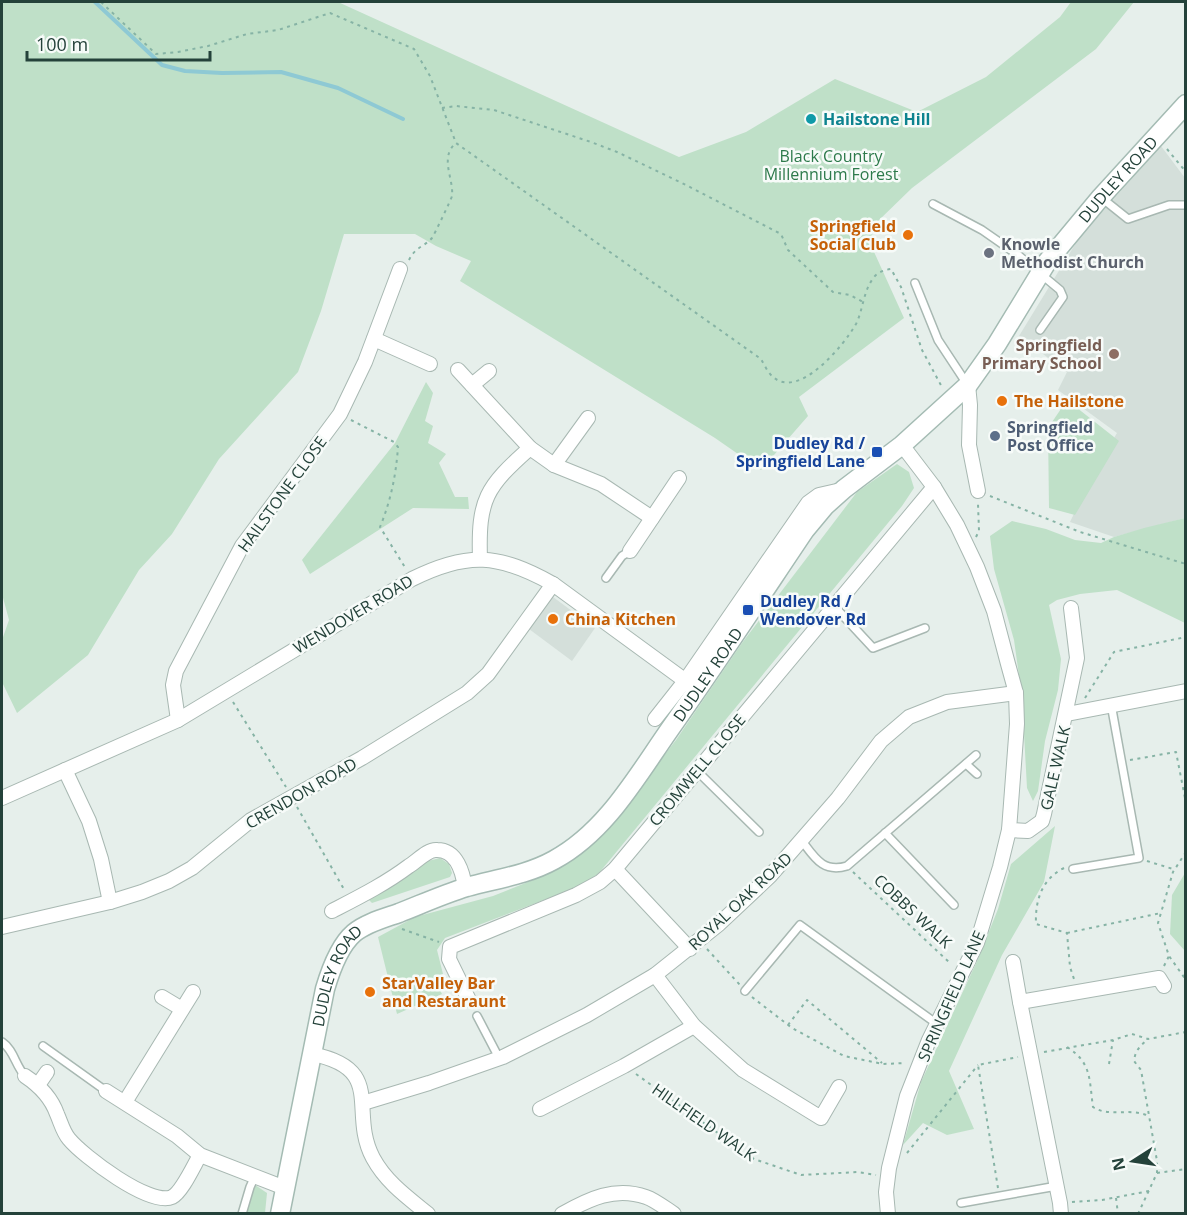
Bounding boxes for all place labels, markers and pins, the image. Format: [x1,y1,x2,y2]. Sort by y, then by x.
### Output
place label: Hailstone Hill [823,108,931,130]
marker: Hailstone Hill [804,112,818,126]
place label: Springfield Social Club [810,215,896,255]
marker: Springfield Social Club [901,228,915,242]
place label: Knowle Methodist Church [1001,233,1144,273]
marker: Knowle Methodist Church [982,246,996,260]
place label: Springfield Primary School [982,334,1102,374]
marker: Springfield Primary School [1107,347,1121,361]
place label: The Hailstone [1014,390,1124,412]
marker: The Hailstone [995,394,1009,408]
place label: Springfield Post Office [1007,416,1094,456]
marker: Springfield Post Office [988,429,1002,443]
place label: Dudley Rd / Springfield Lane [736,432,865,472]
marker: Dudley Rd / Springfield Lane [870,445,884,459]
place label: Dudley Rd / Wendover Rd [760,590,866,630]
marker: Dudley Rd / Wendover Rd [741,603,755,617]
place label: China Kitchen [565,608,676,630]
marker: China Kitchen [546,612,560,626]
place label: StarValley Bar and Restaraunt [382,972,506,1012]
marker: StarValley Bar and Restaraunt [363,985,377,999]

